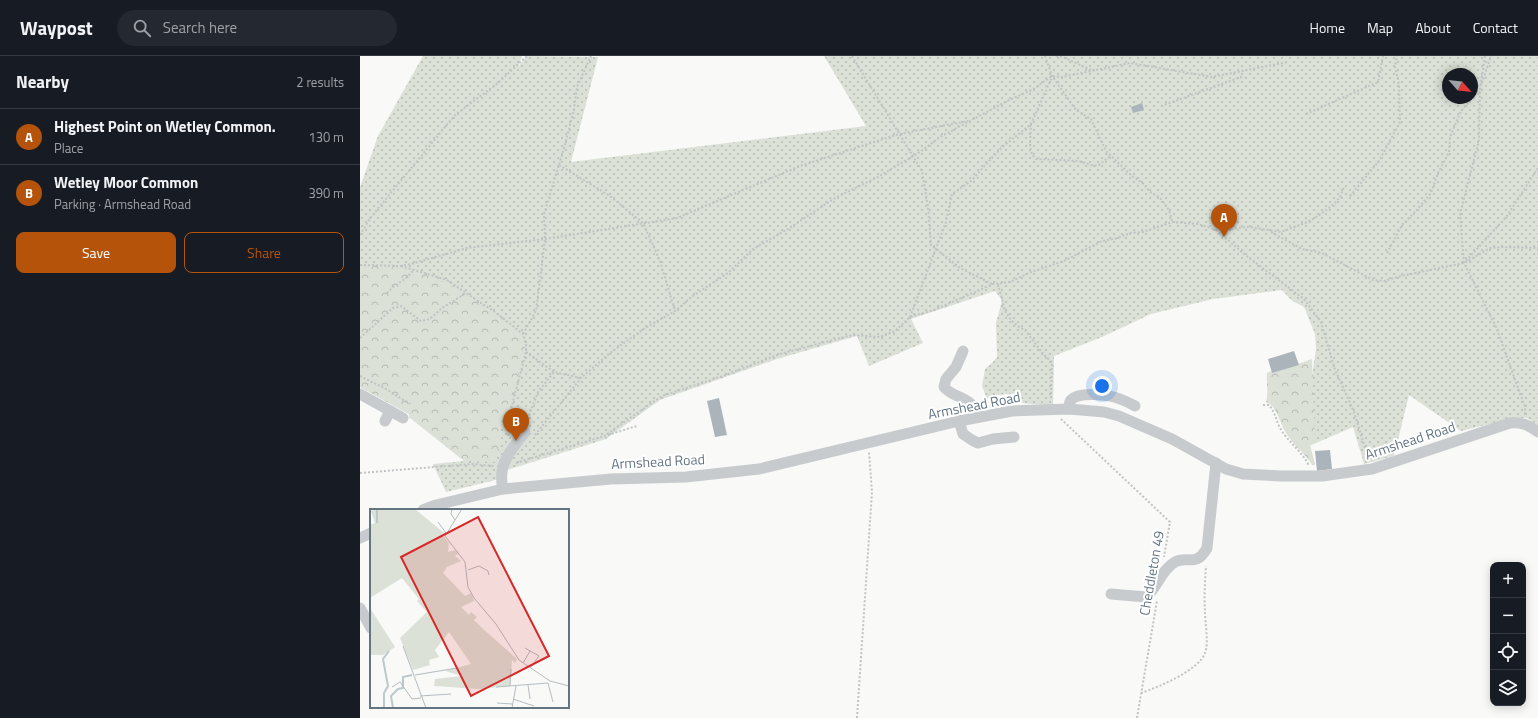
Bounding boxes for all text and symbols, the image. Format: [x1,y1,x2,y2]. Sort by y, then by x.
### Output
search box [117,10,397,46]
text: Waypost [20,13,93,42]
text: Search here [163,16,237,39]
icon: search [131,17,153,39]
text: Home [1310,17,1345,38]
text: Map [1367,17,1393,38]
text: About [1415,17,1451,38]
text: Contact [1473,17,1518,38]
north arrow [1442,68,1478,104]
text: Nearby [16,69,69,95]
text: 2 results [296,72,344,92]
text: Highest Point on Wetley Common. [54,115,276,138]
text: A [25,127,33,147]
text: 130 m [308,127,344,147]
text: Place [54,138,83,158]
text: Wetley Moor Common [54,171,198,194]
text: B [25,183,33,203]
text: 390 m [308,183,344,203]
text: Parking · Armshead Road [54,194,191,214]
pin: A [1211,204,1237,237]
button: Save [16,232,176,273]
button: Share [184,232,344,273]
your location [1092,376,1112,396]
street label: Armshead Road [926,386,1022,424]
pin: B [503,408,529,441]
street label: Armshead Road [1362,416,1458,464]
street label: Armshead Road [611,448,705,474]
inset map [370,509,569,708]
street label: Cheddleton 49 [1133,529,1169,617]
map controls [1490,562,1526,706]
button: + [1490,562,1526,598]
button: − [1490,598,1526,634]
button: locate [1490,634,1526,670]
button: layers [1490,670,1526,706]

